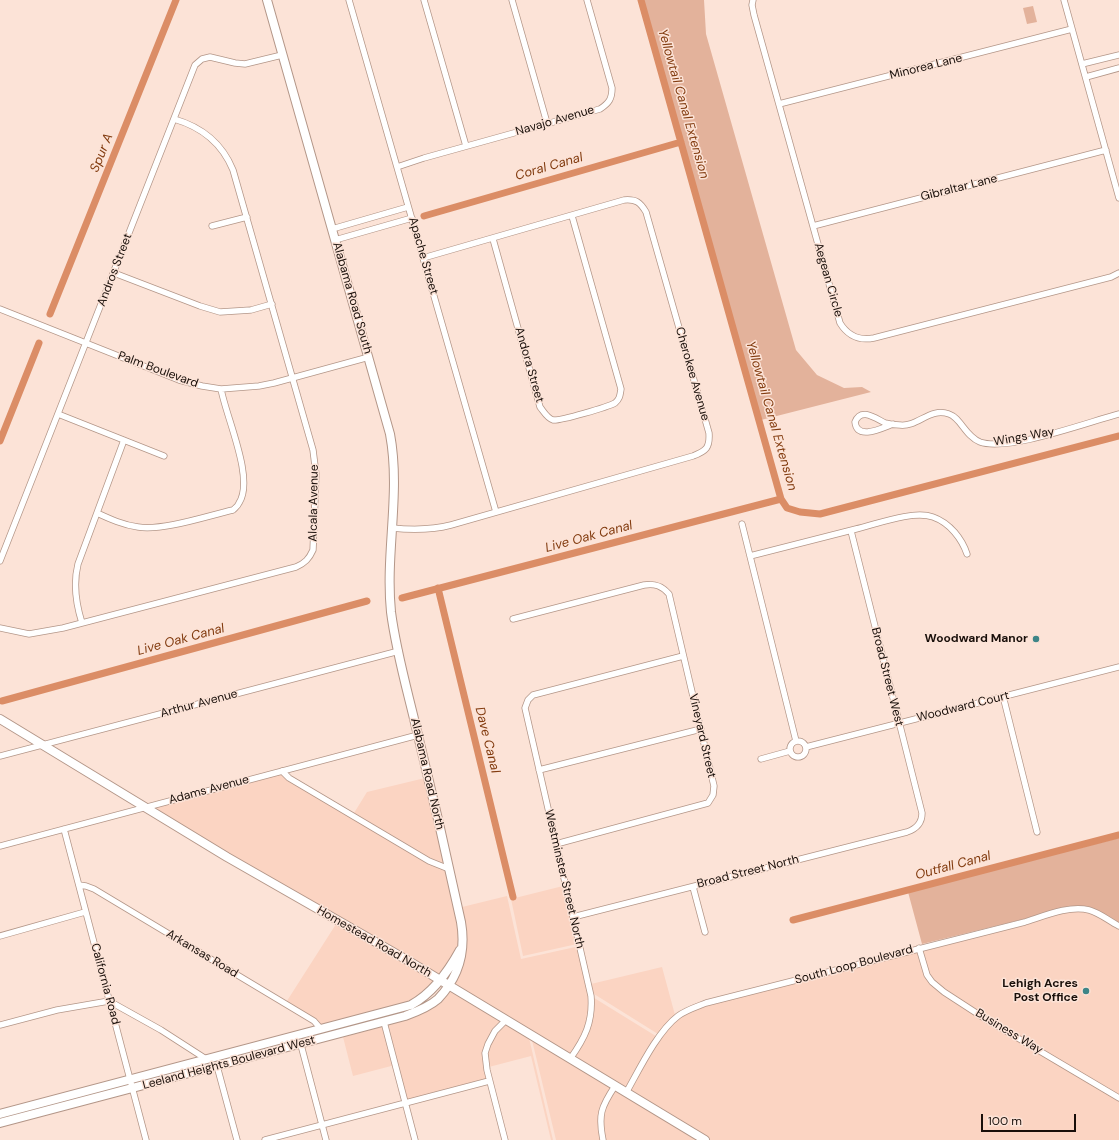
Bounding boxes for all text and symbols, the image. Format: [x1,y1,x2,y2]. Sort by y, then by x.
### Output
water label: Yellowtail Canal Extension [654,27,712,181]
street label: Minorea Lane [888,51,964,83]
street label: Navajo Avenue [514,103,596,139]
water label: Spur A [87,131,117,175]
water label: Coral Canal [513,150,585,184]
street label: Gibraltar Lane [919,172,999,204]
street label: Apache Street [405,216,441,296]
street label: Andros Street [94,232,136,308]
street label: Alabama Road South [329,241,375,355]
street label: Aegean Circle [811,241,845,319]
street label: Cherokee Avenue [672,325,712,423]
street label: Andora Street [511,326,547,404]
water label: Yellowtail Canal Extension [742,339,800,493]
street label: Palm Boulevard [116,349,200,391]
street label: Wings Way [993,425,1055,449]
street label: Alcala Avenue [306,464,322,542]
water label: Live Oak Canal [544,518,634,556]
water label: Live Oak Canal [136,621,226,659]
street label: Broad Street West [868,626,906,728]
place label: Woodward Manor [925,632,1028,646]
marker: Woodward Manor [1031,634,1041,644]
street label: Arthur Avenue [159,687,239,721]
street label: Woodward Court [915,689,1011,725]
street label: Vineyard Street [685,692,719,780]
water label: Dave Canal [471,705,503,775]
street label: Alabama Road North [407,717,447,831]
street label: Adams Avenue [167,772,251,808]
street label: Westminster Street North [541,808,587,950]
water label: Outfall Canal [913,848,993,884]
street label: Broad Street North [696,852,800,892]
street label: Homestead Road North [314,903,434,981]
street label: Arkansas Road [163,927,241,981]
street label: California Road [87,942,123,1026]
street label: South Loop Boulevard [793,942,915,988]
place label: Lehigh Acres Post Office [1002,977,1078,1005]
marker: Lehigh Acres Post Office [1081,986,1091,996]
street label: Business Way [973,1006,1045,1058]
street label: Leeland Heights Boulevard West [141,1033,317,1093]
scale bar [983,1106,1078,1132]
text: 100 m [988,1113,1022,1129]

